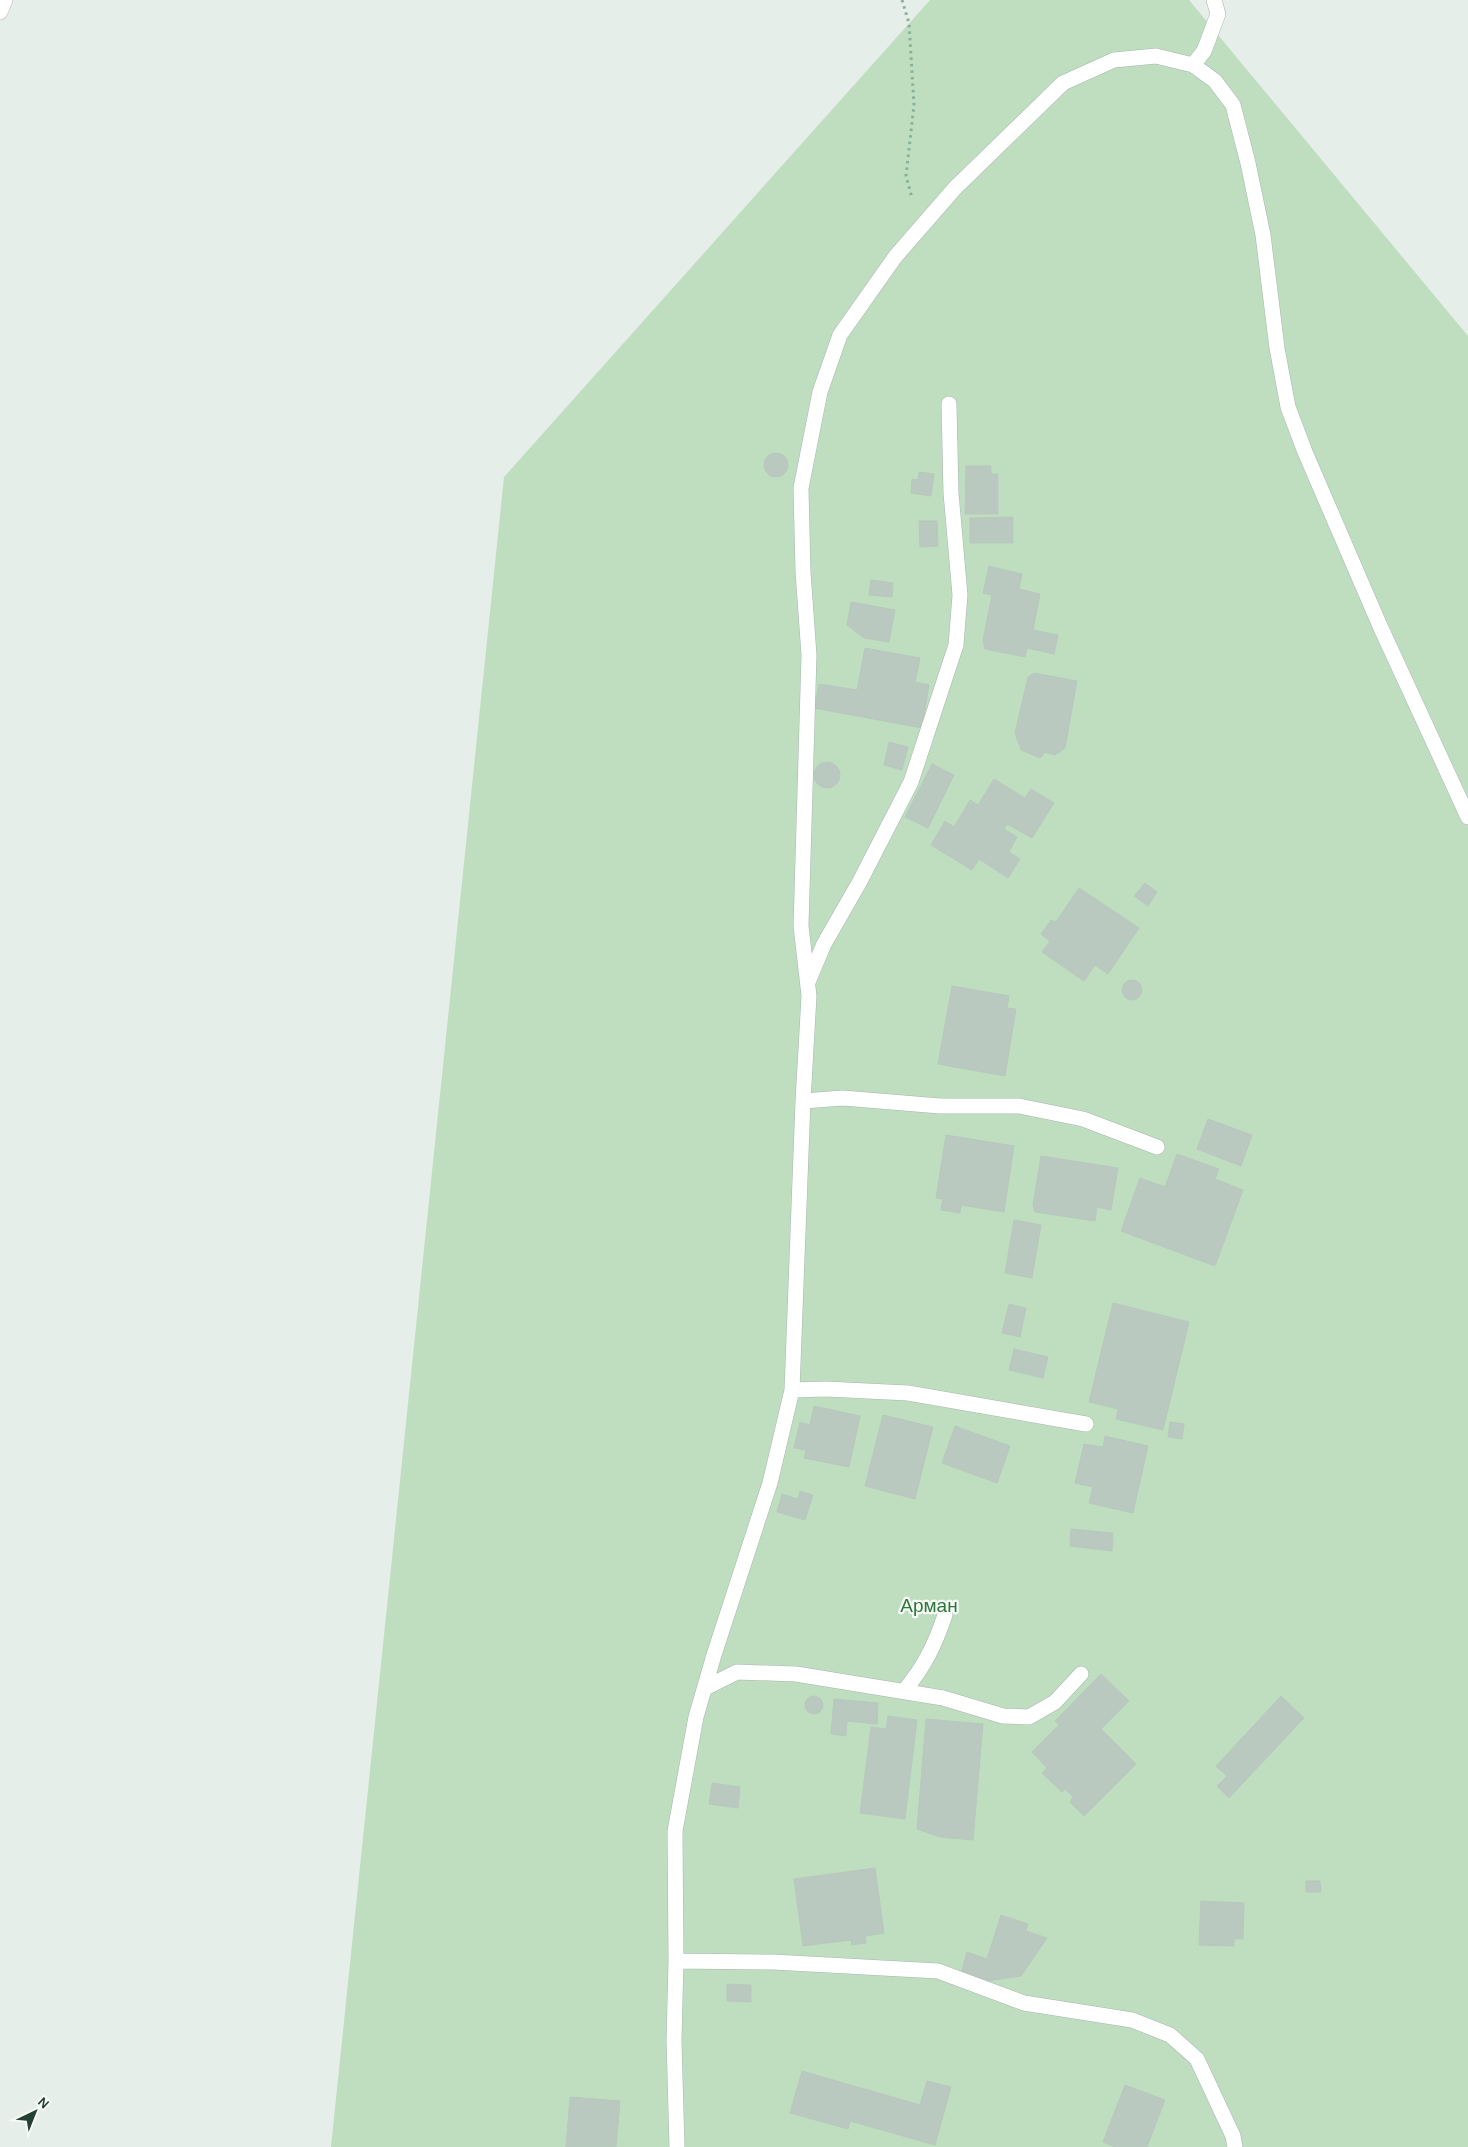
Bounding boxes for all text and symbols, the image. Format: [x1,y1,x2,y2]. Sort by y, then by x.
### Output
park label: Арман [900,1595,958,1617]
north arrow [10,2087,60,2137]
text: N [34,2093,53,2113]

